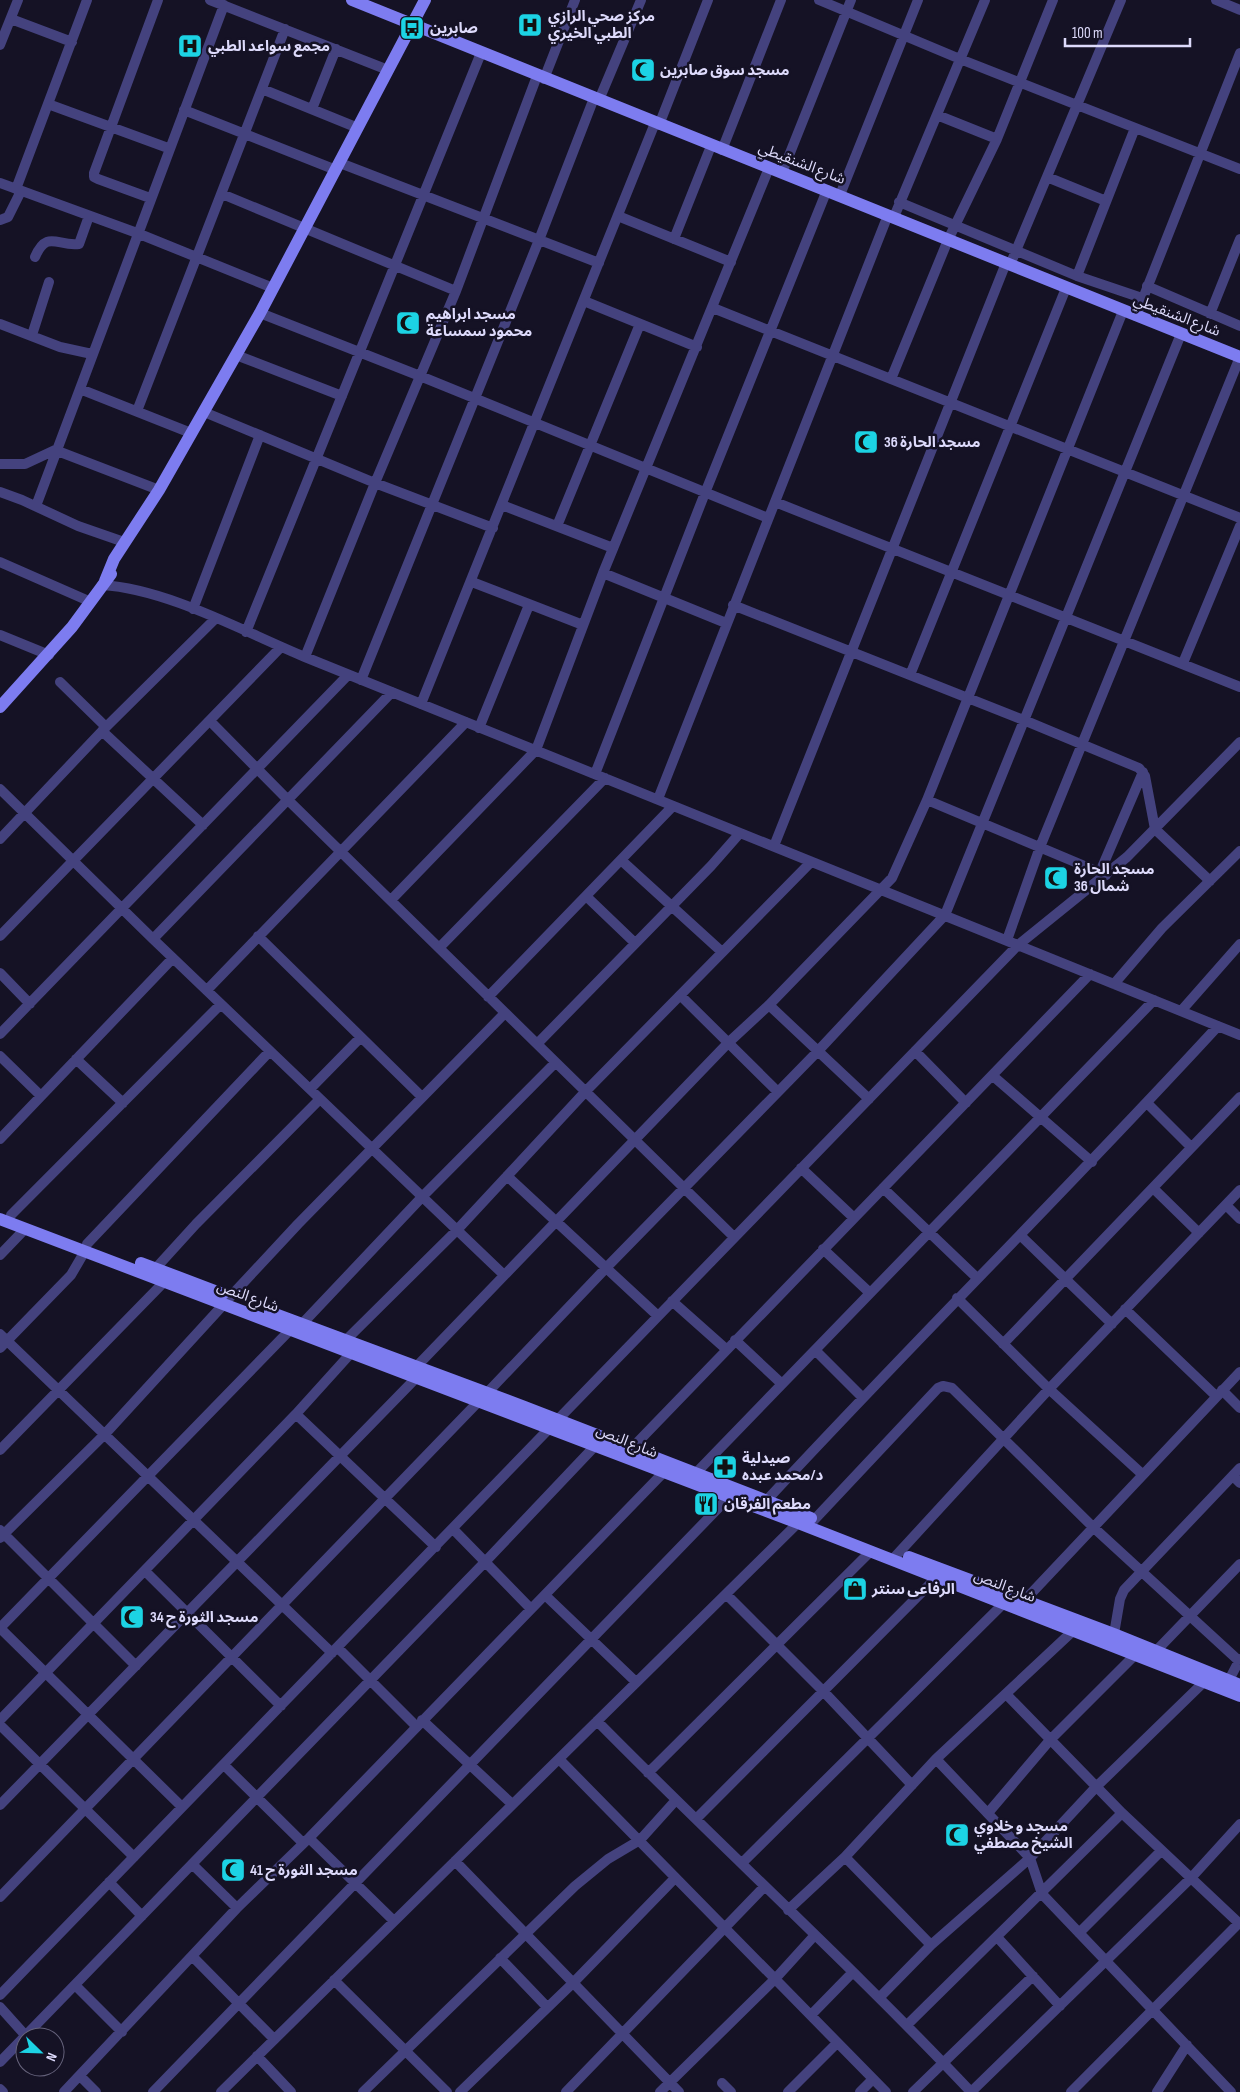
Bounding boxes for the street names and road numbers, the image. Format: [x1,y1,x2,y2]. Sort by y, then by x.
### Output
street label: شارع الشنقيطي [755,138,848,191]
street label: شارع الشنقيطي [1130,290,1223,343]
street label: شارع النص [214,1277,282,1318]
street label: شارع النص [593,1421,661,1464]
street label: شارع النص [971,1566,1039,1609]

